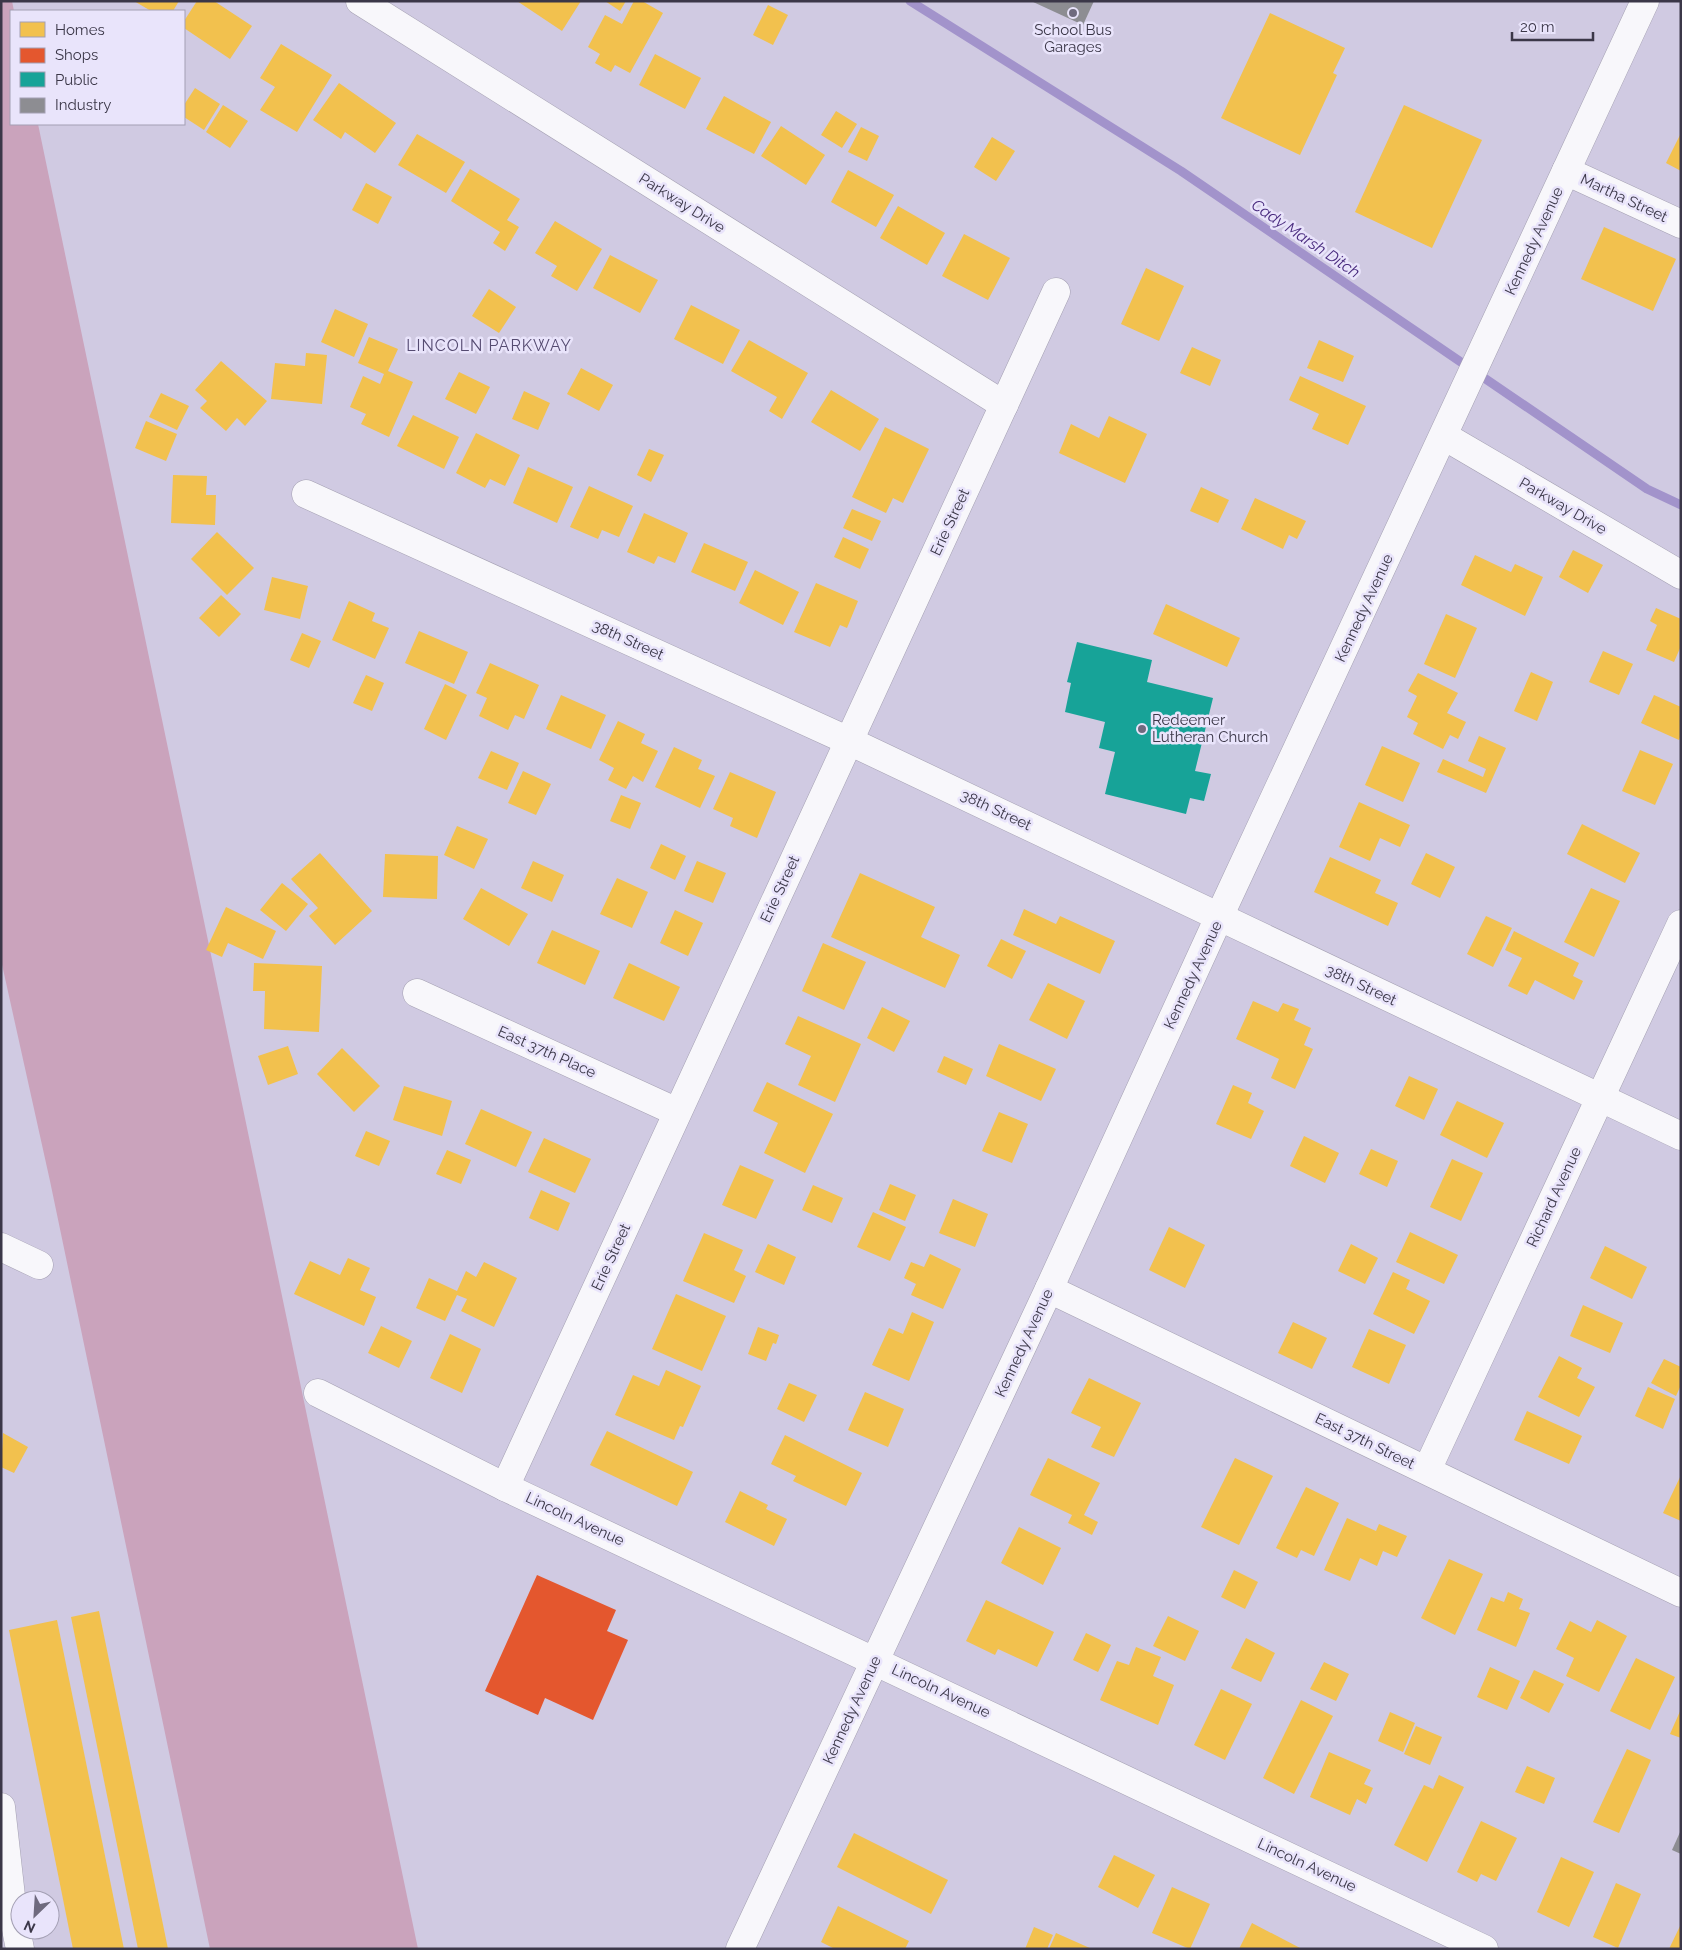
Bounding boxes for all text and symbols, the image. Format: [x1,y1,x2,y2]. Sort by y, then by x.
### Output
marker: School Bus Garages [1067,7,1079,19]
legend [10,10,185,125]
scale bar [1512,10,1593,42]
text: 20 m [1520,18,1555,36]
text: Homes [55,21,105,39]
place label: School Bus Garages [1034,21,1112,56]
text: Shops [55,46,98,64]
text: Public [55,71,98,89]
text: Industry [55,96,111,114]
street label: Parkway Drive [636,169,728,237]
street label: Martha Street [1578,170,1670,226]
street label: Kennedy Avenue [1501,184,1567,298]
water label: Cady Marsh Ditch [1248,195,1364,282]
district label: LINCOLN PARKWAY [406,336,572,355]
street label: Parkway Drive [1516,474,1610,538]
street label: Erie Street [927,486,973,558]
street label: Kennedy Avenue [1331,551,1397,665]
street label: 38th Street [590,616,666,664]
place label: Redeemer Lutheran Church [1152,711,1268,746]
marker: Redeemer Lutheran Church [1136,723,1148,735]
street label: 38th Street [958,786,1034,834]
street label: Erie Street [757,853,803,925]
street label: Kennedy Avenue [1160,918,1226,1032]
street label: 38th Street [1323,961,1399,1009]
street label: East 37th Place [495,1022,599,1082]
street label: Richard Avenue [1523,1144,1585,1250]
street label: Erie Street [588,1221,634,1293]
street label: Kennedy Avenue [991,1286,1057,1400]
street label: East 37th Street [1312,1409,1418,1473]
street label: Lincoln Avenue [523,1488,627,1550]
street label: Kennedy Avenue [819,1653,885,1767]
street label: Lincoln Avenue [889,1660,993,1722]
street label: Lincoln Avenue [1255,1834,1359,1896]
north arrow [10,1890,60,1940]
text: N [21,1917,38,1936]

